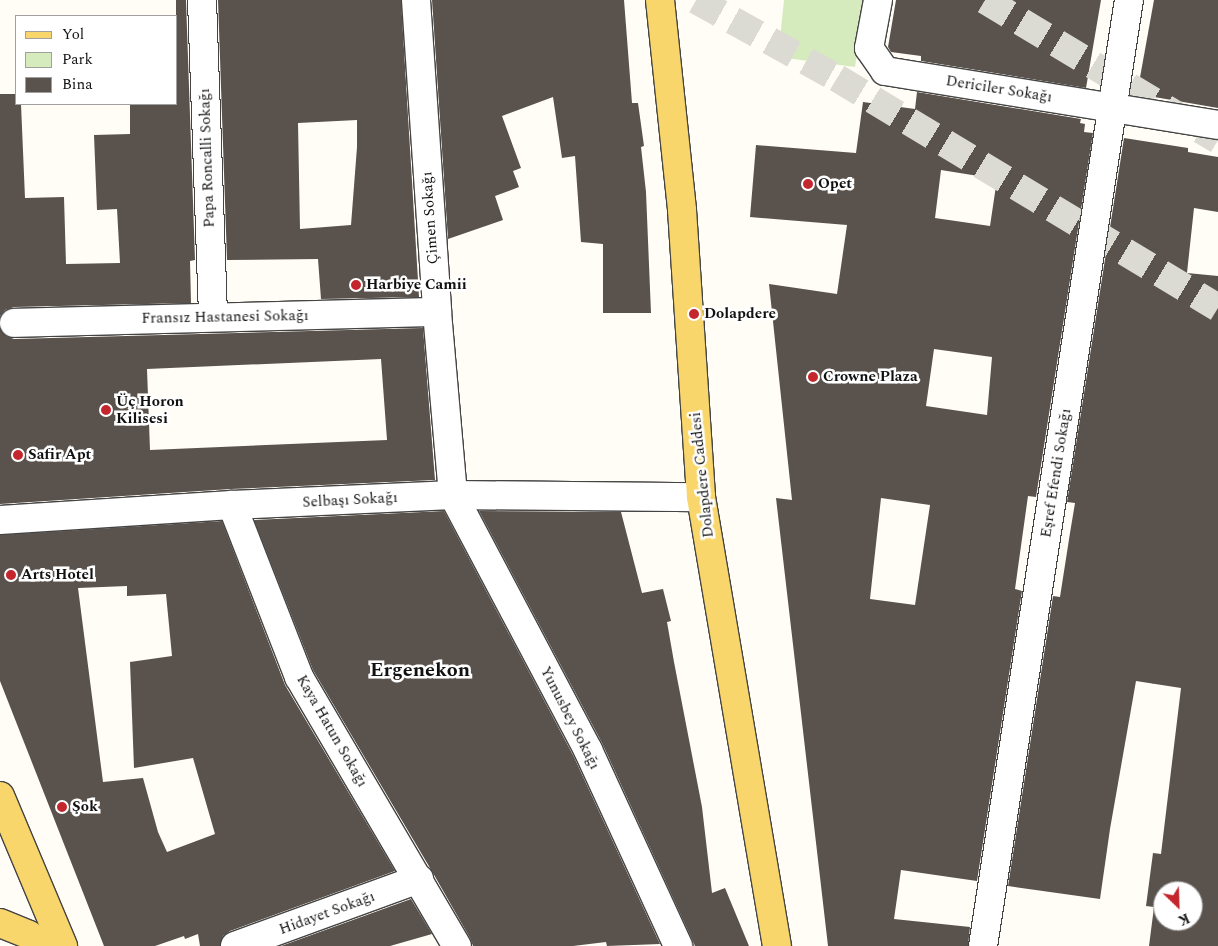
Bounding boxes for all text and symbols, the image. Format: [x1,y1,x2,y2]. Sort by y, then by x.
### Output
legend [15,15,178,105]
text: Yol [62,23,84,46]
text: Park [62,48,93,71]
street label: Dericiler Sokağı [945,72,1053,106]
text: Bina [62,73,93,96]
street label: Papa Roncalli Sokağı [196,88,218,228]
street label: Çimen Sokağı [418,171,442,265]
place label: Opet [818,175,852,193]
marker: Opet [802,178,814,190]
place label: Harbiye Camii [366,276,467,294]
marker: Harbiye Camii [350,279,362,291]
place label: Dolapdere [704,305,776,323]
street label: Fransız Hastanesi Sokağı [141,307,309,327]
marker: Dolapdere [688,308,700,320]
place label: Crowne Plaza [823,368,918,386]
marker: Crowne Plaza [807,371,819,383]
place label: Üç Horon Kilisesi [116,392,184,427]
marker: Üç Horon Kilisesi [100,404,112,416]
street label: Eşref Efendi Sokağı [1037,407,1075,539]
street label: Dolapdere Caddesi [686,411,718,539]
place label: Safir Apt [28,446,91,464]
marker: Safir Apt [12,449,24,461]
street label: Selbaşı Sokağı [302,489,398,511]
place label: Arts Hotel [21,566,94,584]
marker: Arts Hotel [5,569,17,581]
district label: Ergenekon [370,658,470,682]
street label: Yunusbey Sokağı [536,663,604,773]
street label: Kaya Hatun Sokağı [293,672,371,790]
place label: Şok [72,798,98,816]
marker: Şok [56,801,68,813]
north arrow [1153,881,1203,931]
street label: Hidayet Sokağı [277,887,377,939]
text: K [1175,907,1193,931]

